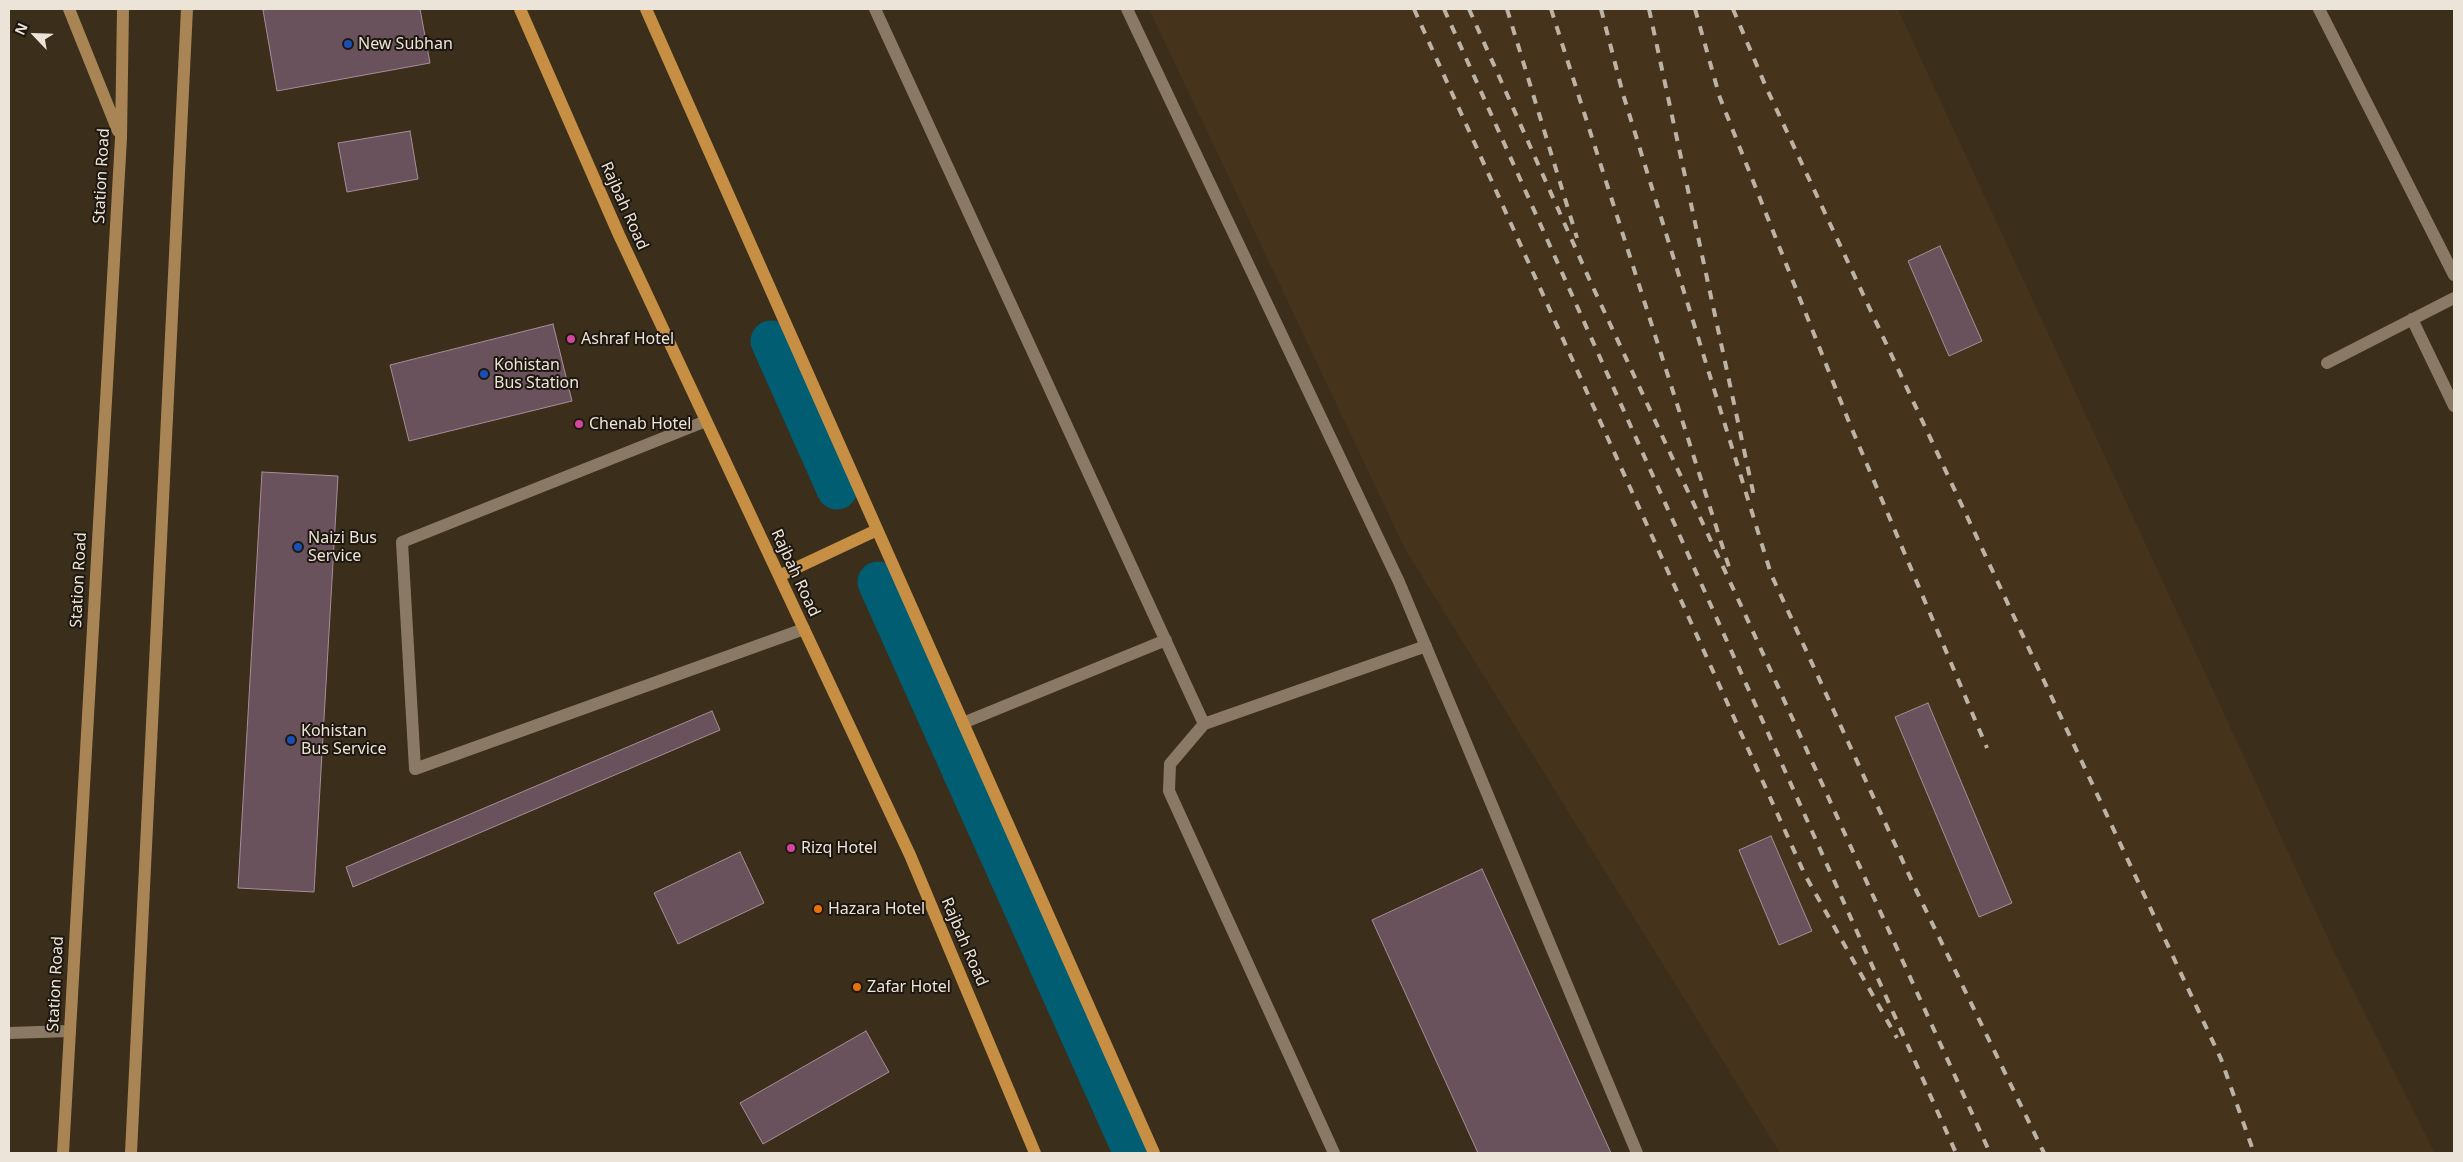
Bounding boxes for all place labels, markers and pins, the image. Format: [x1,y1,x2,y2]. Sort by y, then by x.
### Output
place label: New Subhan [358,34,453,54]
marker: New Subhan [342,38,354,50]
place label: Ashraf Hotel [581,329,674,349]
marker: Ashraf Hotel [565,333,577,345]
place label: Kohistan Bus Station [494,355,579,393]
marker: Kohistan Bus Station [478,368,490,380]
place label: Chenab Hotel [589,414,691,434]
marker: Chenab Hotel [573,418,585,430]
place label: Naizi Bus Service [308,528,377,566]
marker: Naizi Bus Service [292,541,304,553]
place label: Kohistan Bus Service [301,721,386,759]
marker: Kohistan Bus Service [285,734,297,746]
place label: Rizq Hotel [801,838,877,858]
marker: Rizq Hotel [785,842,797,854]
place label: Hazara Hotel [828,899,925,919]
marker: Hazara Hotel [812,903,824,915]
place label: Zafar Hotel [867,977,951,997]
marker: Zafar Hotel [851,981,863,993]

